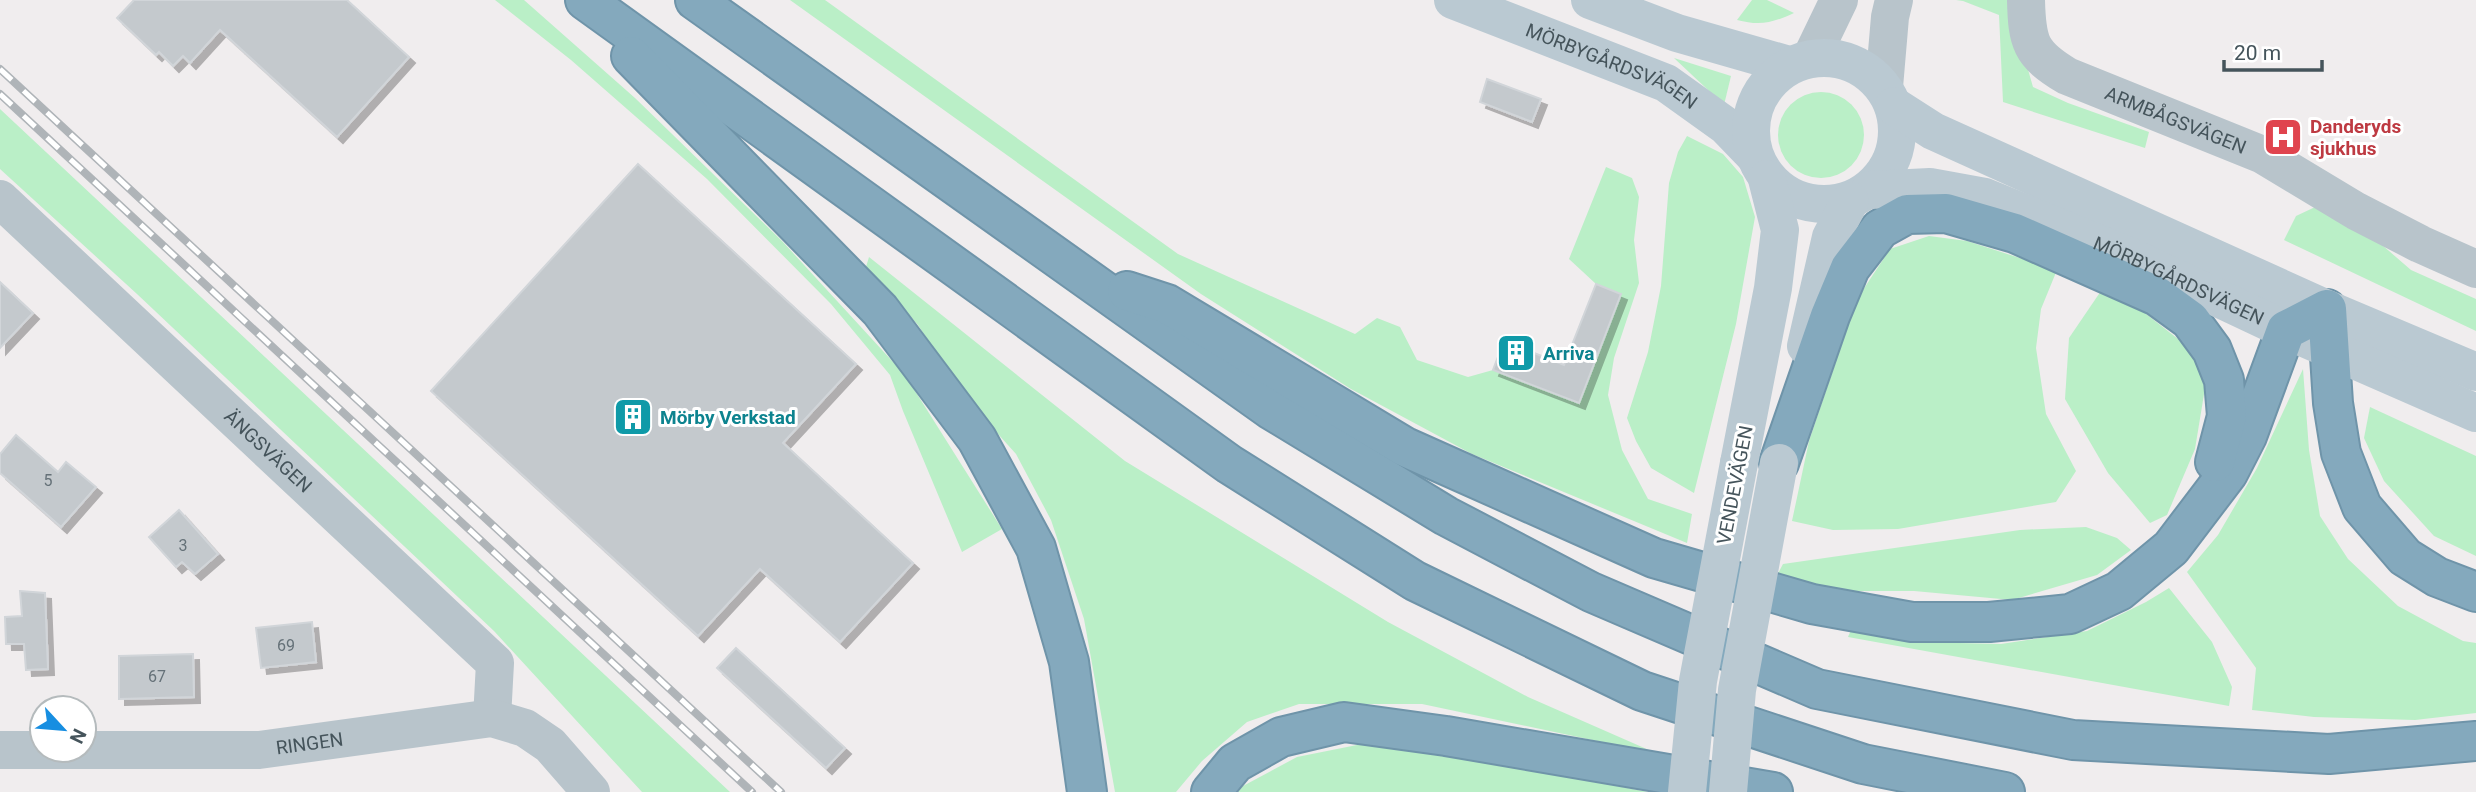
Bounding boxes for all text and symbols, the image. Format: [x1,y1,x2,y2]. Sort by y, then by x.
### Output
street label: MÖRBYGÅRDSVÄGEN [1523,18,1702,113]
scale bar [2224,28,2322,72]
text: 20 m [2234,41,2281,65]
street label: ARMBÅGSVÄGEN [2102,81,2250,159]
place label: Danderyds sjukhus [2310,115,2401,160]
hospital icon: Danderyds sjukhus [2262,116,2304,158]
street label: MÖRBYGÅRDSVÄGEN [2090,231,2268,330]
building icon: Arriva [1495,332,1537,374]
place label: Arriva [1543,342,1594,365]
building icon: Mörby Verkstad [612,396,654,438]
street label: ÄNGSVÄGEN [220,404,317,497]
place label: Mörby Verkstad [660,406,796,429]
street label: VENDEVÄGEN [1712,424,1758,546]
house number: 5 [44,471,53,490]
house number: 3 [179,536,188,555]
house number: 69 [277,636,295,655]
house number: 67 [148,667,166,686]
north arrow [28,694,98,764]
text: N [65,725,91,747]
street label: RINGEN [274,727,345,759]

